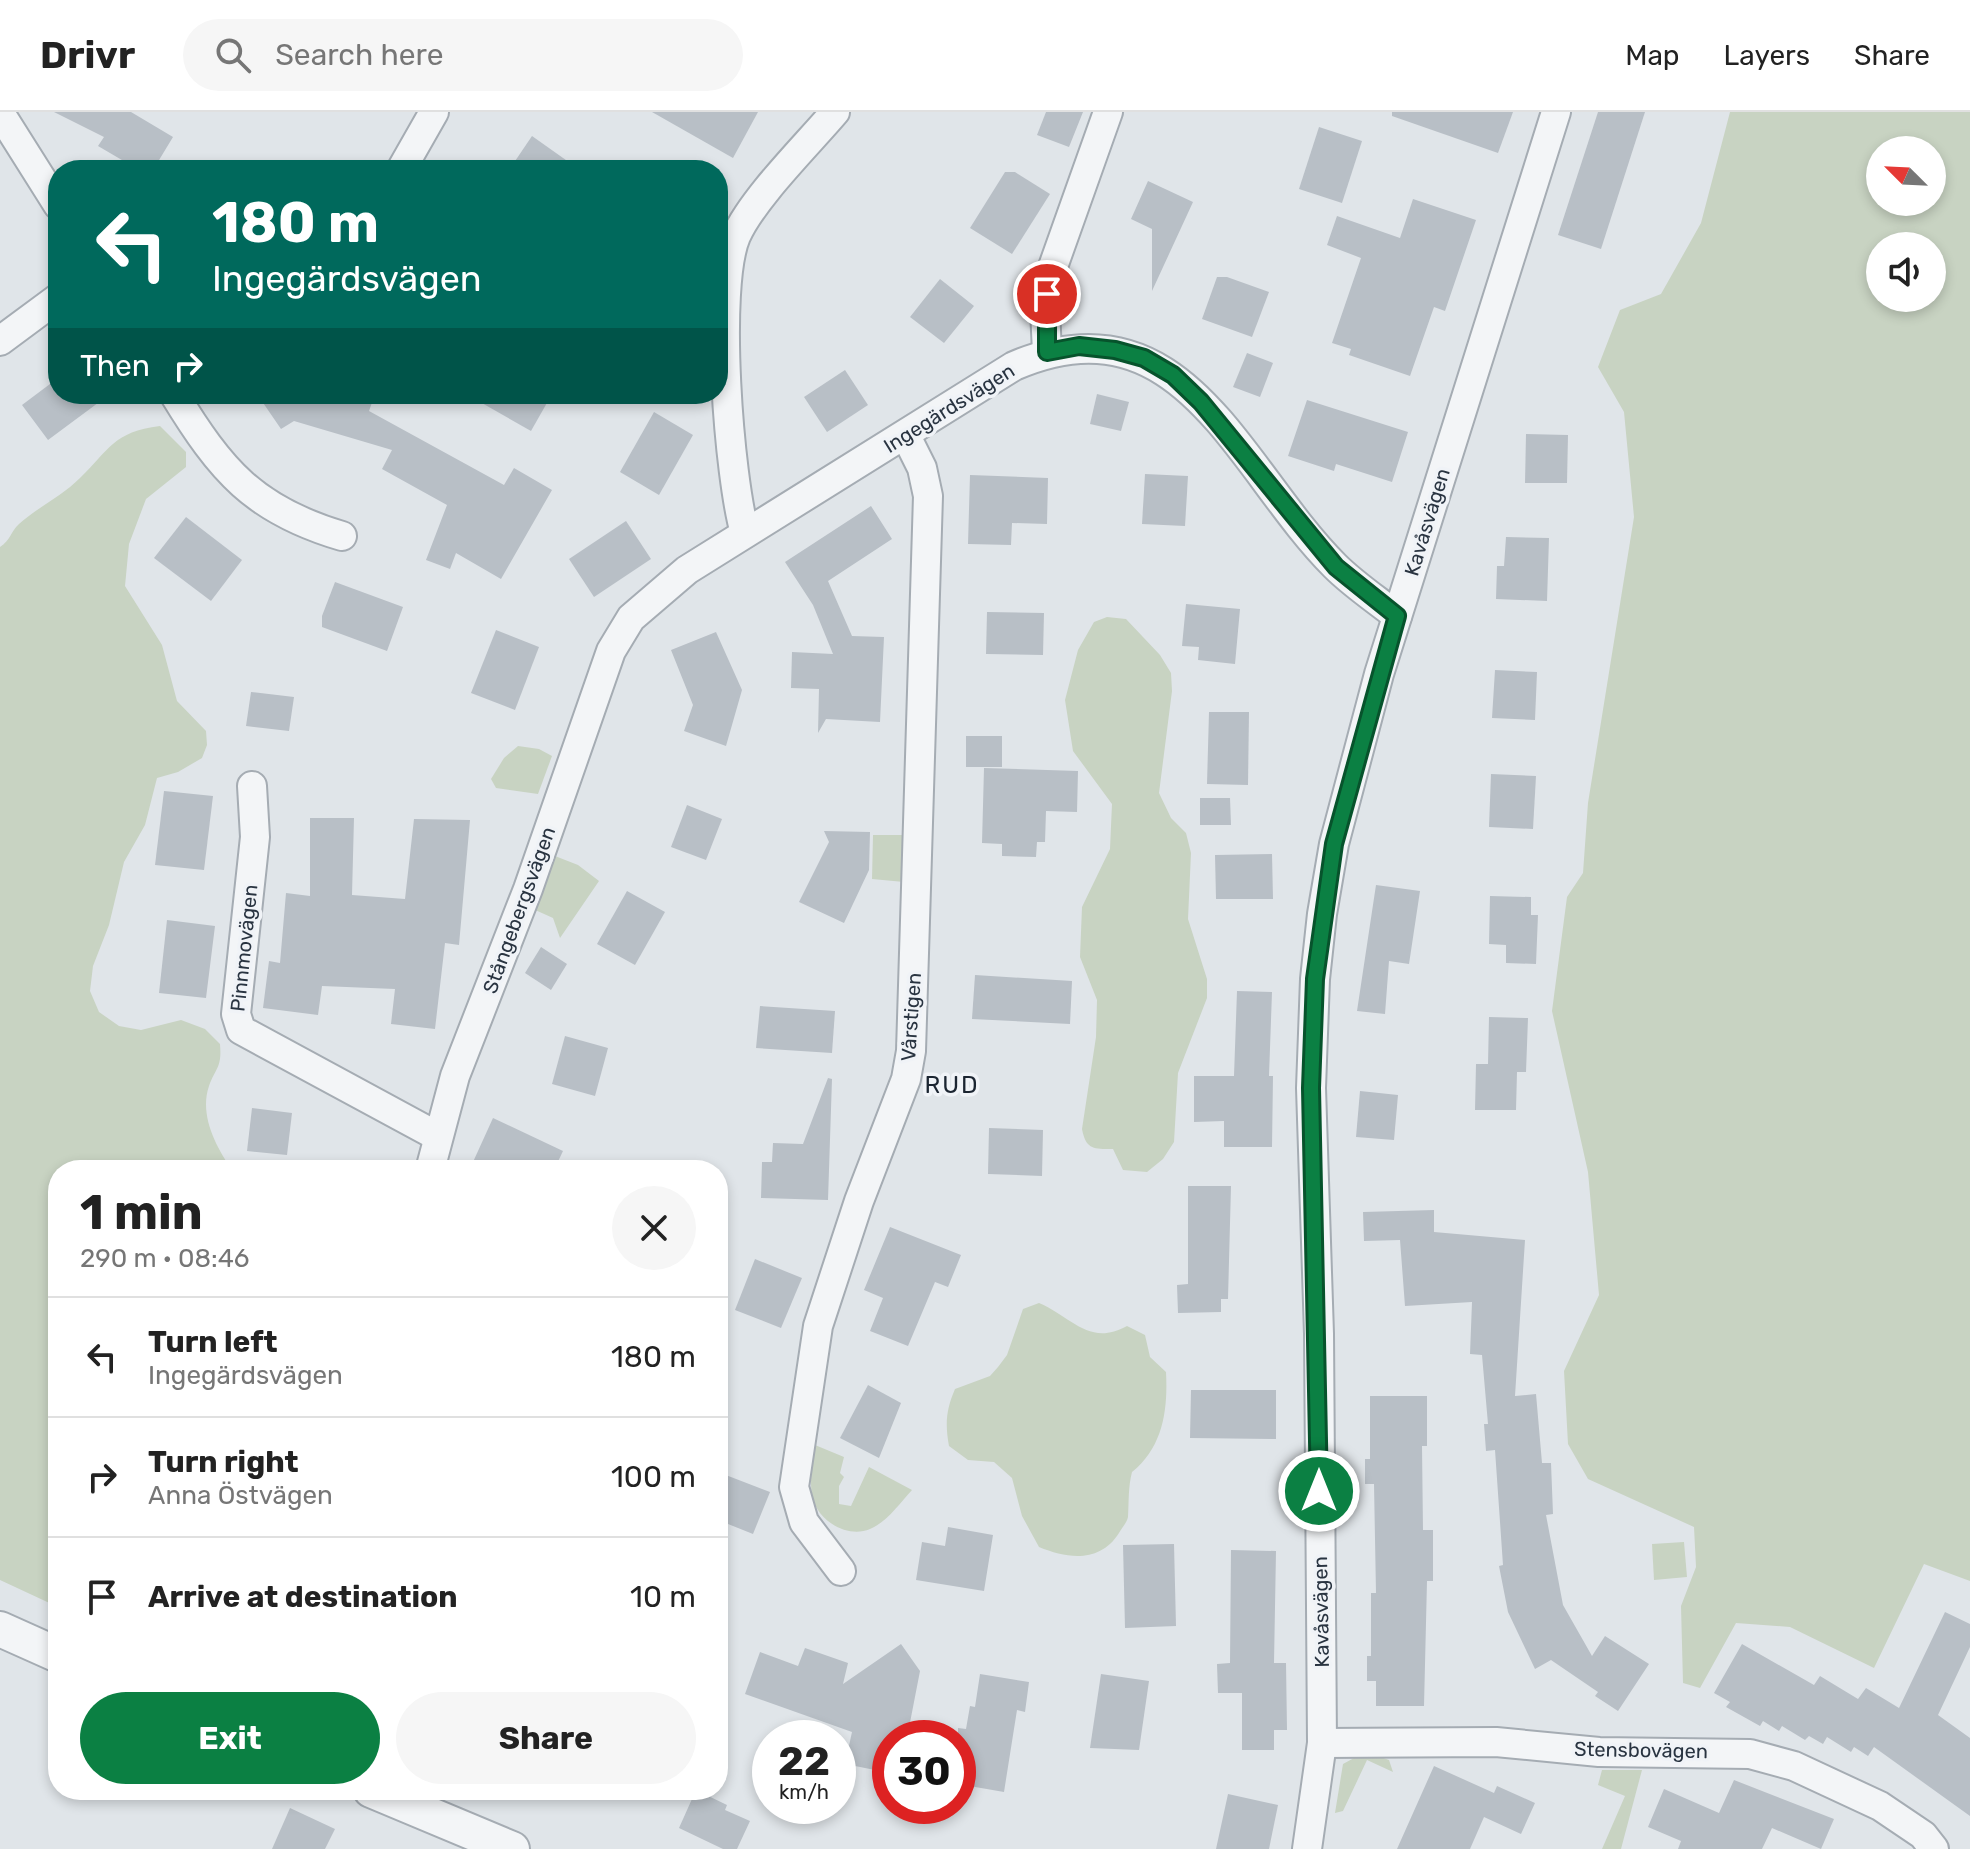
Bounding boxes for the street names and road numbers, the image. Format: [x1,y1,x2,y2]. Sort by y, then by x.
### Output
street label: Ingegärdsvägen [879,358,1019,458]
street label: Kavåsvägen [1399,465,1455,579]
street label: Stångebergsvägen [478,823,560,997]
street label: Pinnmovägen [225,883,263,1013]
street label: Vårstigen [896,972,926,1062]
street label: Kavåsvägen [1308,1556,1334,1668]
street label: Stensbovägen [1574,1737,1708,1763]

